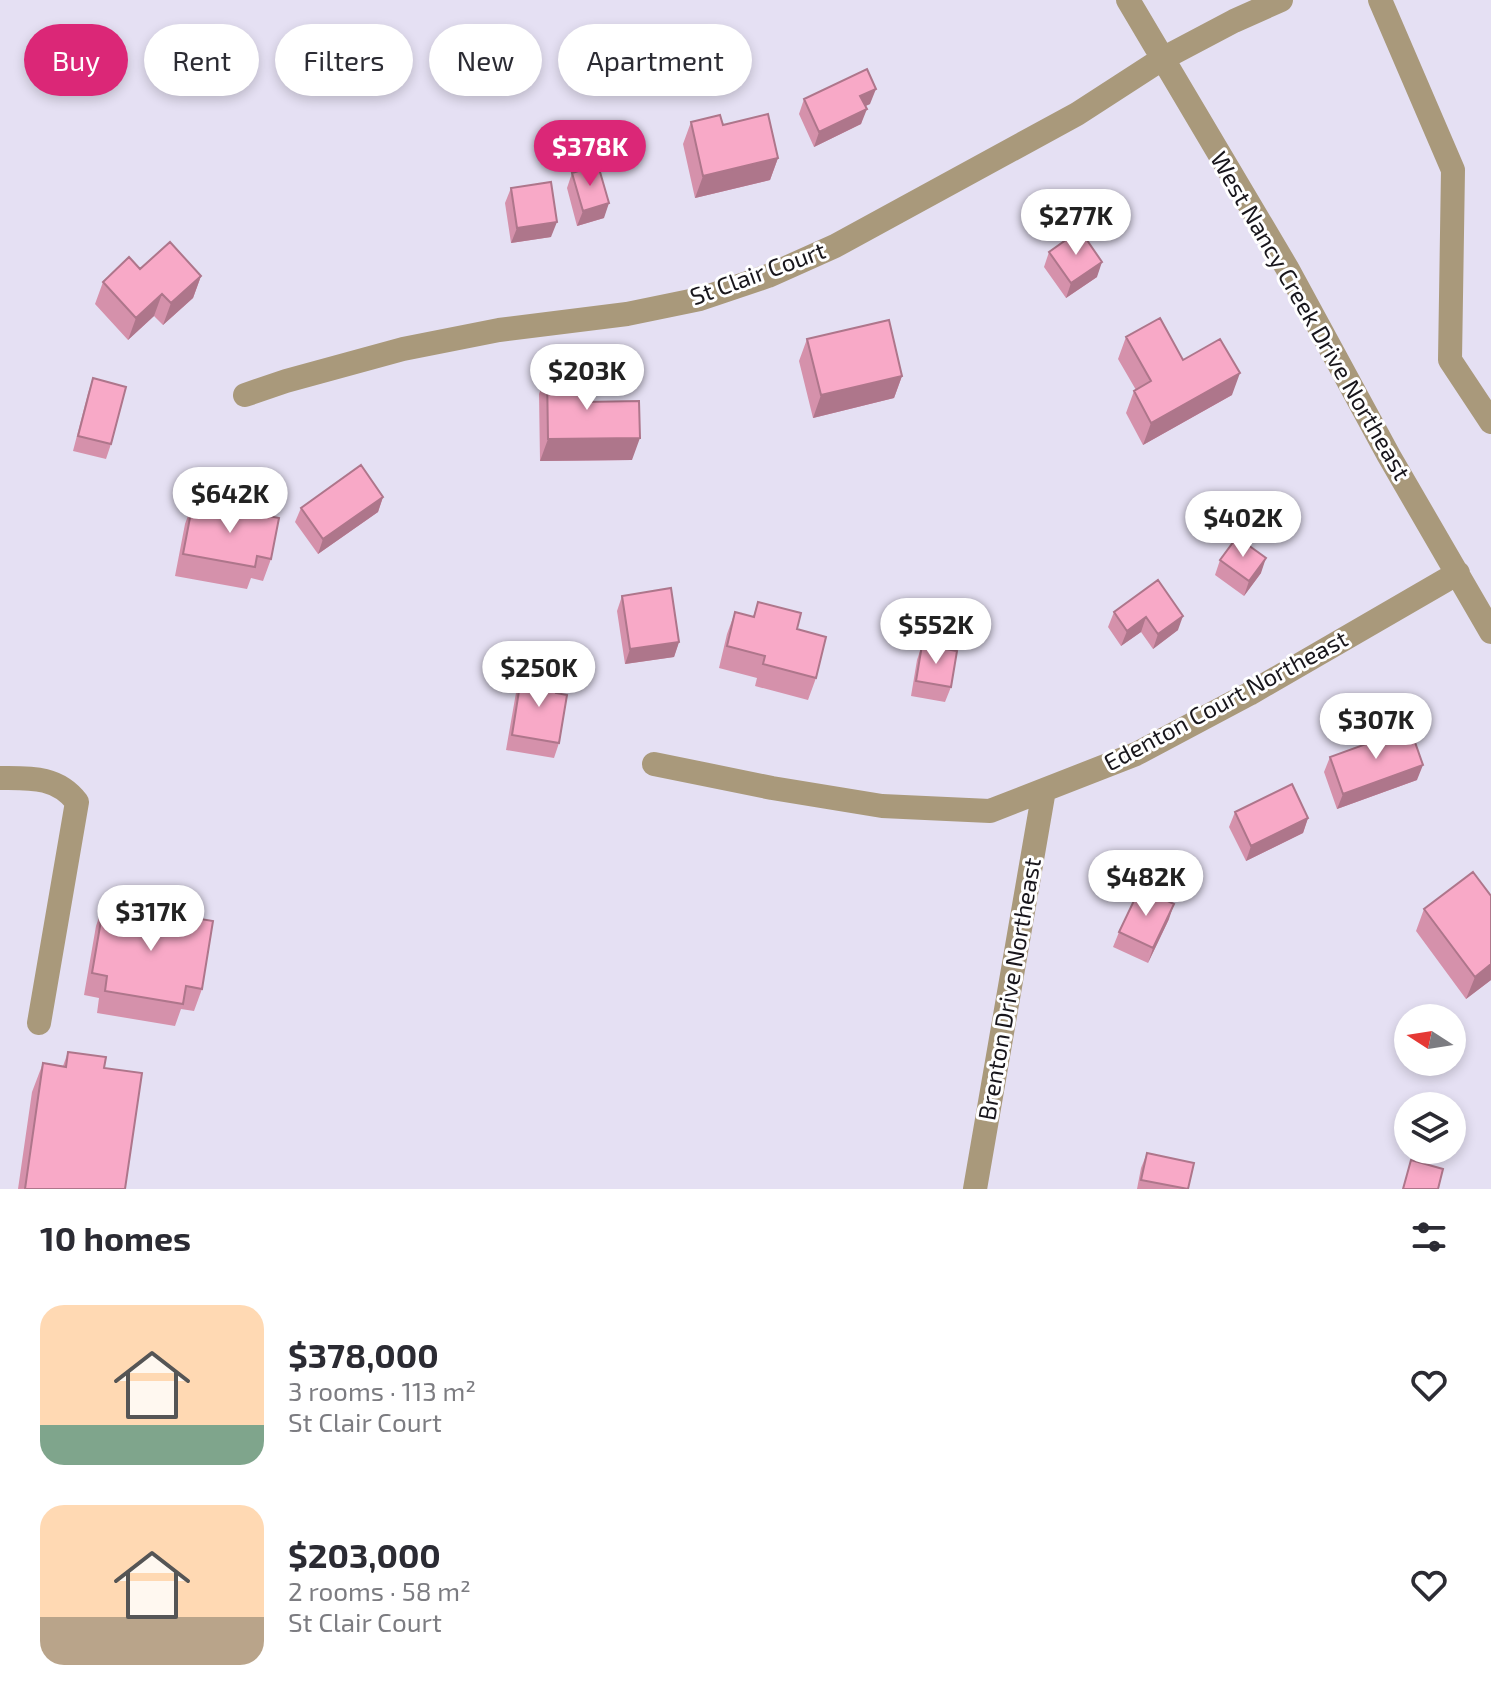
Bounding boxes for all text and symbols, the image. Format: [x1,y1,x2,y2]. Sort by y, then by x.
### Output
chip: Buy [24,24,128,96]
chip: Rent [144,24,259,96]
chip: Filters [275,24,413,96]
chip: New [429,24,542,96]
chip: Apartment [558,24,752,96]
pin: $378K [534,120,646,188]
text: $378K [552,130,628,161]
street label: West Nancy Creek Drive Northeast [1205,146,1417,485]
pin: $277K [1020,189,1132,257]
text: $277K [1039,199,1113,230]
street label: St Clair Court [686,235,829,310]
pin: $203K [531,344,643,412]
text: $203K [548,354,626,385]
pin: $642K [174,467,286,535]
text: $642K [191,477,269,508]
pin: $402K [1187,491,1299,559]
text: $402K [1203,501,1283,532]
pin: $552K [880,598,992,666]
text: $552K [898,608,974,639]
street label: Edenton Court Northeast [1098,623,1352,776]
pin: $250K [483,641,595,709]
text: $250K [500,651,578,682]
pin: $307K [1320,693,1432,761]
text: $307K [1338,703,1414,734]
pin: $482K [1090,850,1202,918]
street label: Brenton Drive Northeast [971,855,1046,1122]
text: $482K [1106,860,1186,891]
pin: $317K [95,885,207,953]
text: $317K [115,895,187,926]
north arrow [1394,1004,1466,1076]
map controls [1394,1004,1466,1164]
button: layers [1394,1092,1466,1164]
icon: filters [1407,1215,1451,1259]
text: 10 homes [40,1217,191,1258]
text: $378,000 [288,1334,439,1375]
icon: home [104,1337,200,1433]
icon: heart [1407,1363,1451,1407]
text: 3 rooms · 113 m² [288,1375,476,1406]
text: St Clair Court [288,1406,442,1437]
text: $203,000 [288,1534,441,1575]
icon: home [104,1537,200,1633]
icon: heart [1407,1563,1451,1607]
text: 2 rooms · 58 m² [288,1575,471,1606]
text: St Clair Court [288,1606,442,1637]

